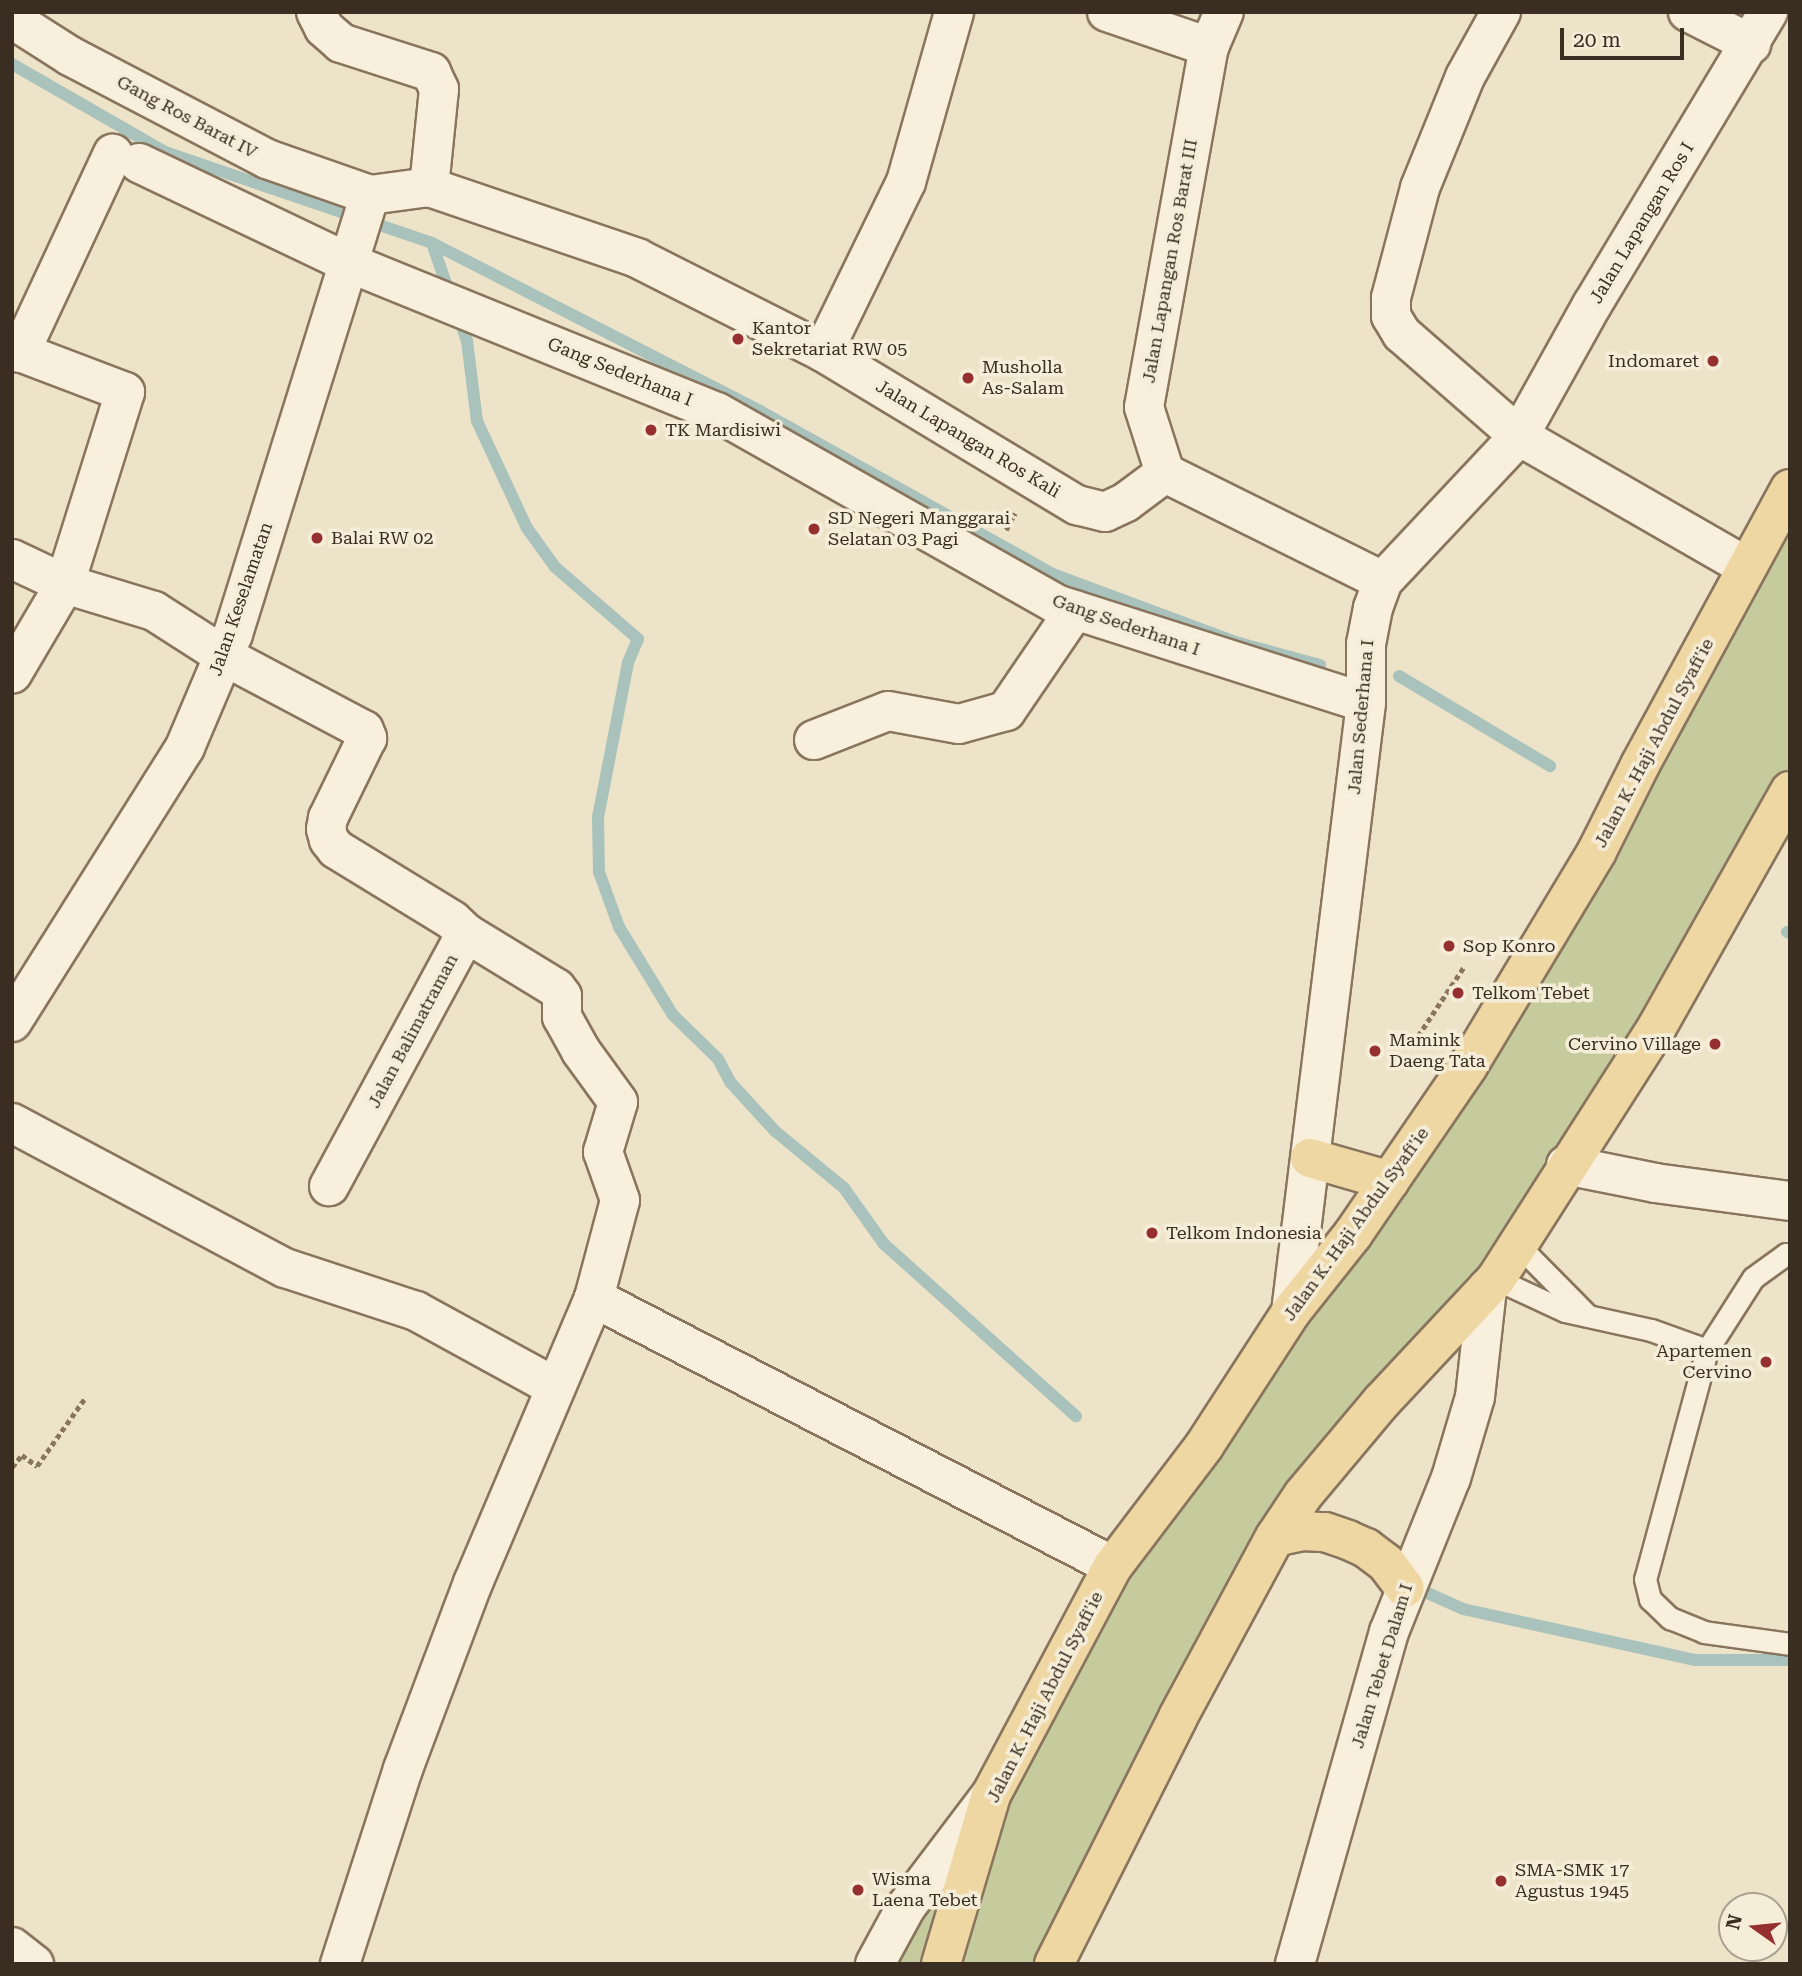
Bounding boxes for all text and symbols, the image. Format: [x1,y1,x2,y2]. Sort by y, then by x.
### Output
scale bar [1564,14,1688,58]
text: 20 m [1573,28,1621,52]
street label: Gang Ros Barat IV [113,71,261,163]
street label: Jalan Lapangan Ros Barat III [1138,137,1202,385]
street label: Jalan Lapangan Ros I [1585,139,1699,307]
place label: Kantor Sekretariat RW 05 [752,318,907,360]
marker: Kantor Sekretariat RW 05 [730,331,746,347]
street label: Gang Sederhana I [544,333,696,411]
place label: Indomaret [1608,350,1699,372]
marker: Indomaret [1705,353,1721,369]
place label: Musholla As-Salam [982,357,1064,400]
marker: Musholla As-Salam [960,370,976,386]
street label: Jalan Lapangan Ros Kali [872,375,1064,503]
place label: TK Mardisiwi [665,419,781,441]
marker: TK Mardisiwi [643,422,659,438]
place label: SD Negeri Manggarai Selatan 03 Pagi [828,508,1010,550]
street label: Jalan Keselamatan [205,519,277,679]
marker: SD Negeri Manggarai Selatan 03 Pagi [806,521,822,537]
place label: Balai RW 02 [331,527,434,549]
marker: Balai RW 02 [309,530,325,546]
street label: Gang Sederhana I [1049,590,1203,660]
street label: Jalan K. Haji Abdul Syafi'ie [1590,635,1718,851]
street label: Jalan Sederhana I [1343,639,1379,795]
place label: Sop Konro [1463,935,1556,957]
marker: Sop Konro [1441,938,1457,954]
street label: Jalan Balimatraman [363,950,463,1112]
place label: Telkom Tebet [1472,982,1590,1004]
marker: Telkom Tebet [1450,985,1466,1001]
place label: Mamink Daeng Tata [1389,1030,1486,1072]
place label: Cervino Village [1568,1033,1701,1055]
marker: Cervino Village [1707,1036,1723,1052]
marker: Mamink Daeng Tata [1367,1043,1383,1059]
street label: Jalan K. Haji Abdul Syafi'ie [1279,1123,1433,1325]
place label: Telkom Indonesia [1166,1222,1322,1244]
marker: Telkom Indonesia [1144,1225,1160,1241]
place label: Apartemen Cervino [1656,1341,1752,1384]
marker: Apartemen Cervino [1758,1354,1774,1370]
street label: Jalan Tebet Dalam I [1347,1581,1417,1751]
street label: Jalan K. Haji Abdul Syafi'ie [982,1588,1108,1806]
place label: SMA-SMK 17 Agustus 1945 [1515,1860,1629,1902]
place label: Wisma Laena Tebet [872,1869,977,1912]
marker: SMA-SMK 17 Agustus 1945 [1493,1873,1509,1889]
marker: Wisma Laena Tebet [850,1882,866,1898]
north arrow [1718,1892,1788,1962]
text: N [1721,1912,1747,1932]

